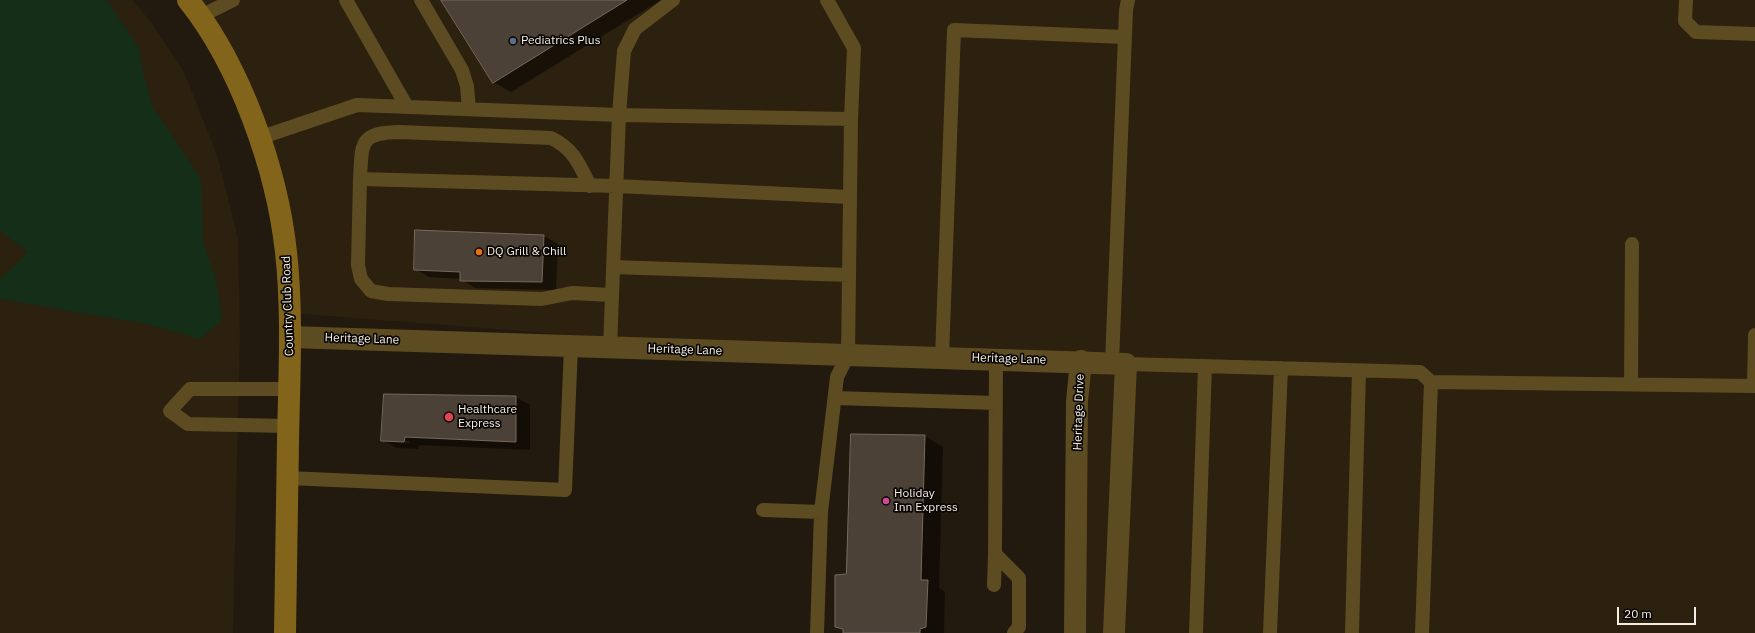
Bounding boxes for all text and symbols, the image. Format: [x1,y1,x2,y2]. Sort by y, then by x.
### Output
place label: Pediatrics Plus [521,34,601,48]
marker: Pediatrics Plus [508,36,518,46]
place label: DQ Grill & Chill [487,245,566,259]
marker: DQ Grill & Chill [474,247,484,257]
street label: Country Club Road [279,256,297,356]
street label: Heritage Lane [324,331,400,347]
street label: Heritage Lane [647,342,723,358]
street label: Heritage Lane [971,351,1047,367]
street label: Heritage Drive [1070,373,1088,451]
place label: Healthcare Express [458,403,517,431]
marker: Healthcare Express [443,411,455,423]
place label: Holiday Inn Express [894,487,958,515]
marker: Holiday Inn Express [881,496,891,506]
scale bar [1619,599,1698,625]
text: 20 m [1624,606,1652,621]

